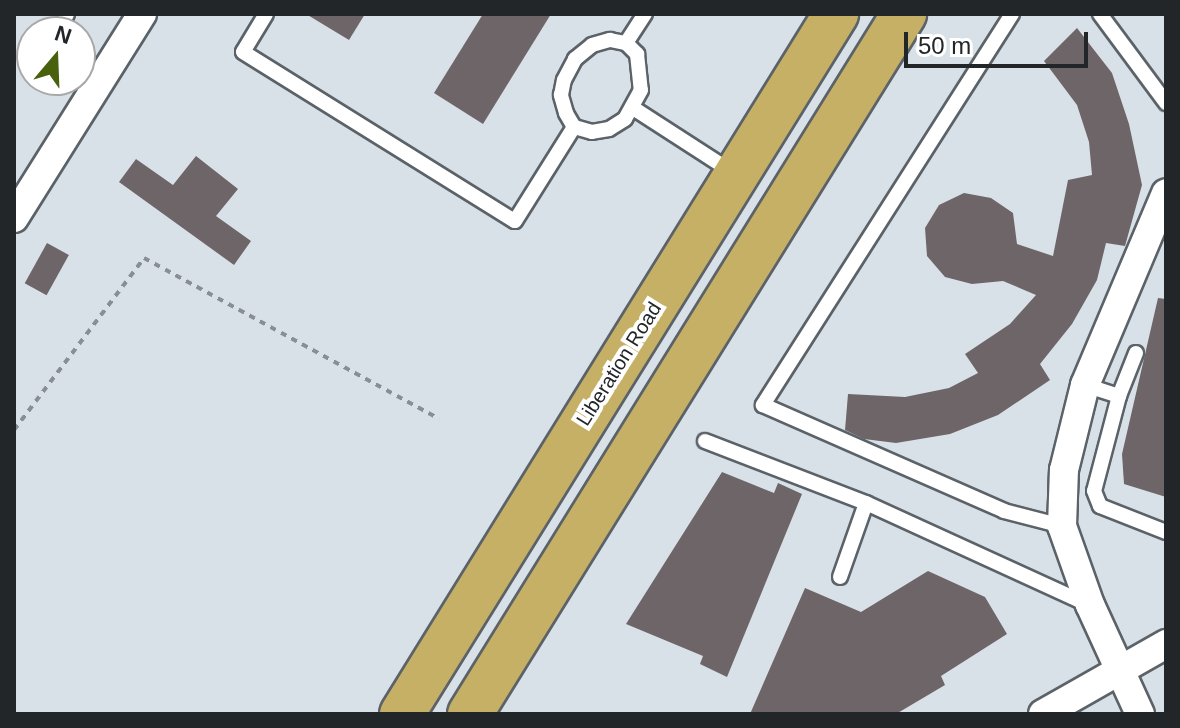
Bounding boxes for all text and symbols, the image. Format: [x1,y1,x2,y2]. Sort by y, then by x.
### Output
north arrow [16,16,96,96]
scale bar [908,16,1092,66]
text: N [52,20,75,49]
text: 50 m [918,32,971,59]
street label: Liberation Road [571,298,667,430]

